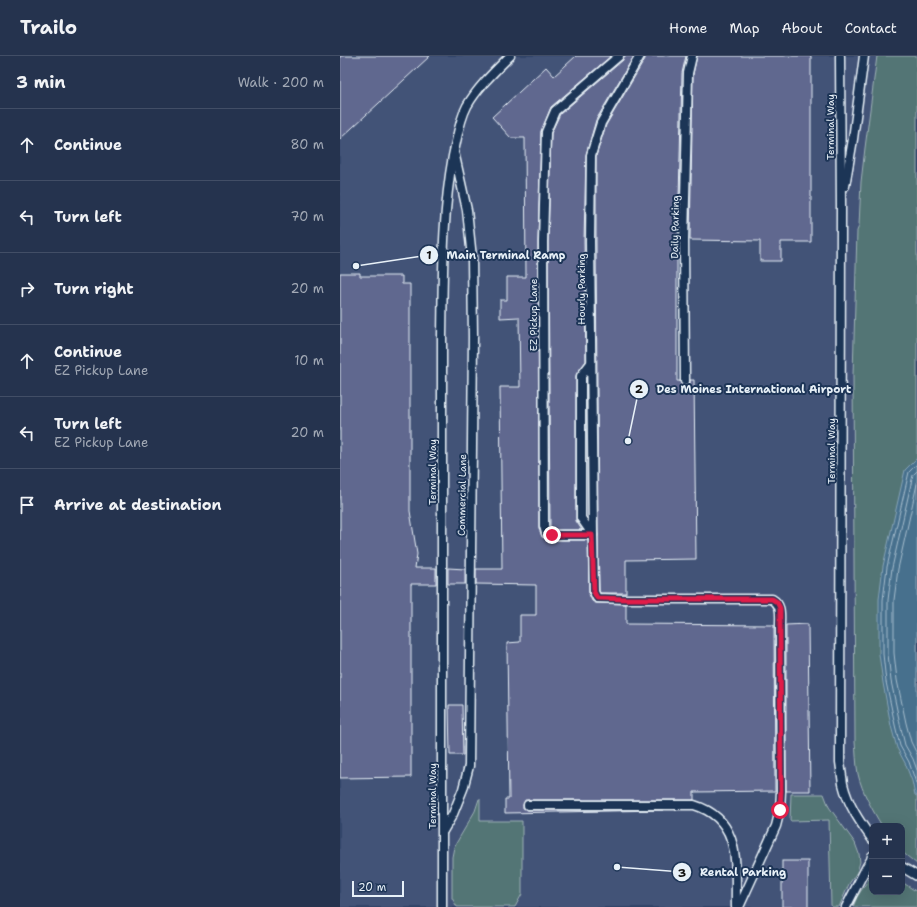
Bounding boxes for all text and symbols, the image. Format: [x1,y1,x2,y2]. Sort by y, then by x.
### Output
text: Trailo [20,15,77,40]
text: Home [669,19,708,37]
text: Map [730,19,760,37]
text: About [782,19,823,37]
text: Contact [845,19,897,37]
text: 3 min [16,71,66,93]
text: Walk · 200 m [238,74,324,91]
street label: Terminal Way [824,94,837,160]
icon: ahead [16,134,38,156]
text: Continue [54,135,122,155]
text: 80 m [290,136,324,153]
street label: Daily Parking [668,195,682,259]
icon: left [16,206,38,228]
text: Turn left [54,207,122,227]
text: 70 m [290,208,324,225]
callout: Main Terminal Ramp [419,243,574,266]
text: 1 [426,247,432,263]
text: Main Terminal Ramp [447,248,566,263]
street label: Hourly Parking [575,253,588,325]
icon: right [16,278,38,300]
street label: EZ Pickup Lane [527,278,540,351]
text: Turn right [54,279,134,299]
text: 20 m [291,280,324,297]
text: Continue [54,342,122,362]
icon: ahead [16,350,38,372]
text: 10 m [294,352,324,369]
text: EZ Pickup Lane [54,362,148,379]
callout: Des Moines International Airport [629,378,860,401]
text: 2 [635,381,644,397]
text: Des Moines International Airport [657,382,852,397]
text: Turn left [54,414,122,434]
street label: Terminal Way [825,418,838,484]
icon: left [16,422,38,444]
text: 20 m [291,424,324,441]
text: EZ Pickup Lane [54,434,148,451]
street label: Terminal Way [426,439,439,505]
street label: Commercial Lane [455,453,469,536]
icon: arrive [16,494,38,516]
text: Arrive at destination [54,495,222,515]
route end [543,526,561,544]
street label: Terminal Way [426,763,439,829]
route start [771,801,789,819]
map controls [869,823,905,895]
button: + [869,823,905,859]
button: − [869,859,905,895]
callout: Rental Parking [672,861,794,884]
text: 3 [678,865,686,881]
text: Rental Parking [700,865,786,880]
scale bar [352,879,404,898]
text: 20 m [358,880,386,895]

